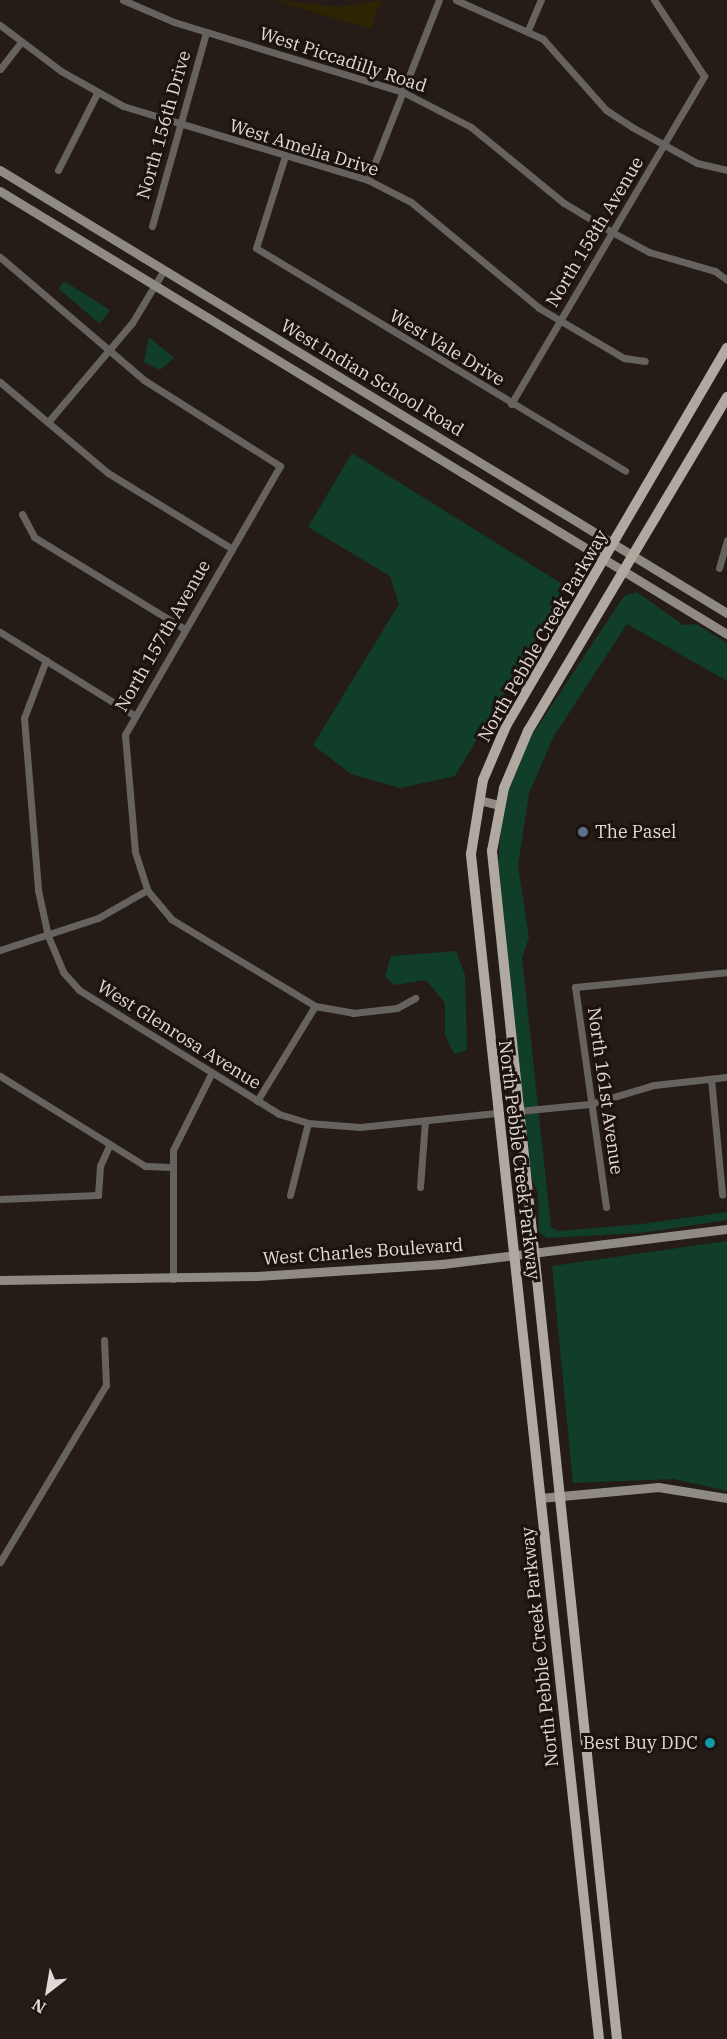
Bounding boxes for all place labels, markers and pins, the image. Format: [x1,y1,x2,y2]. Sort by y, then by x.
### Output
place label: The Pasel [595,821,676,843]
marker: The Pasel [576,825,590,839]
place label: Best Buy DDC [583,1732,698,1754]
marker: Best Buy DDC [703,1736,717,1750]

